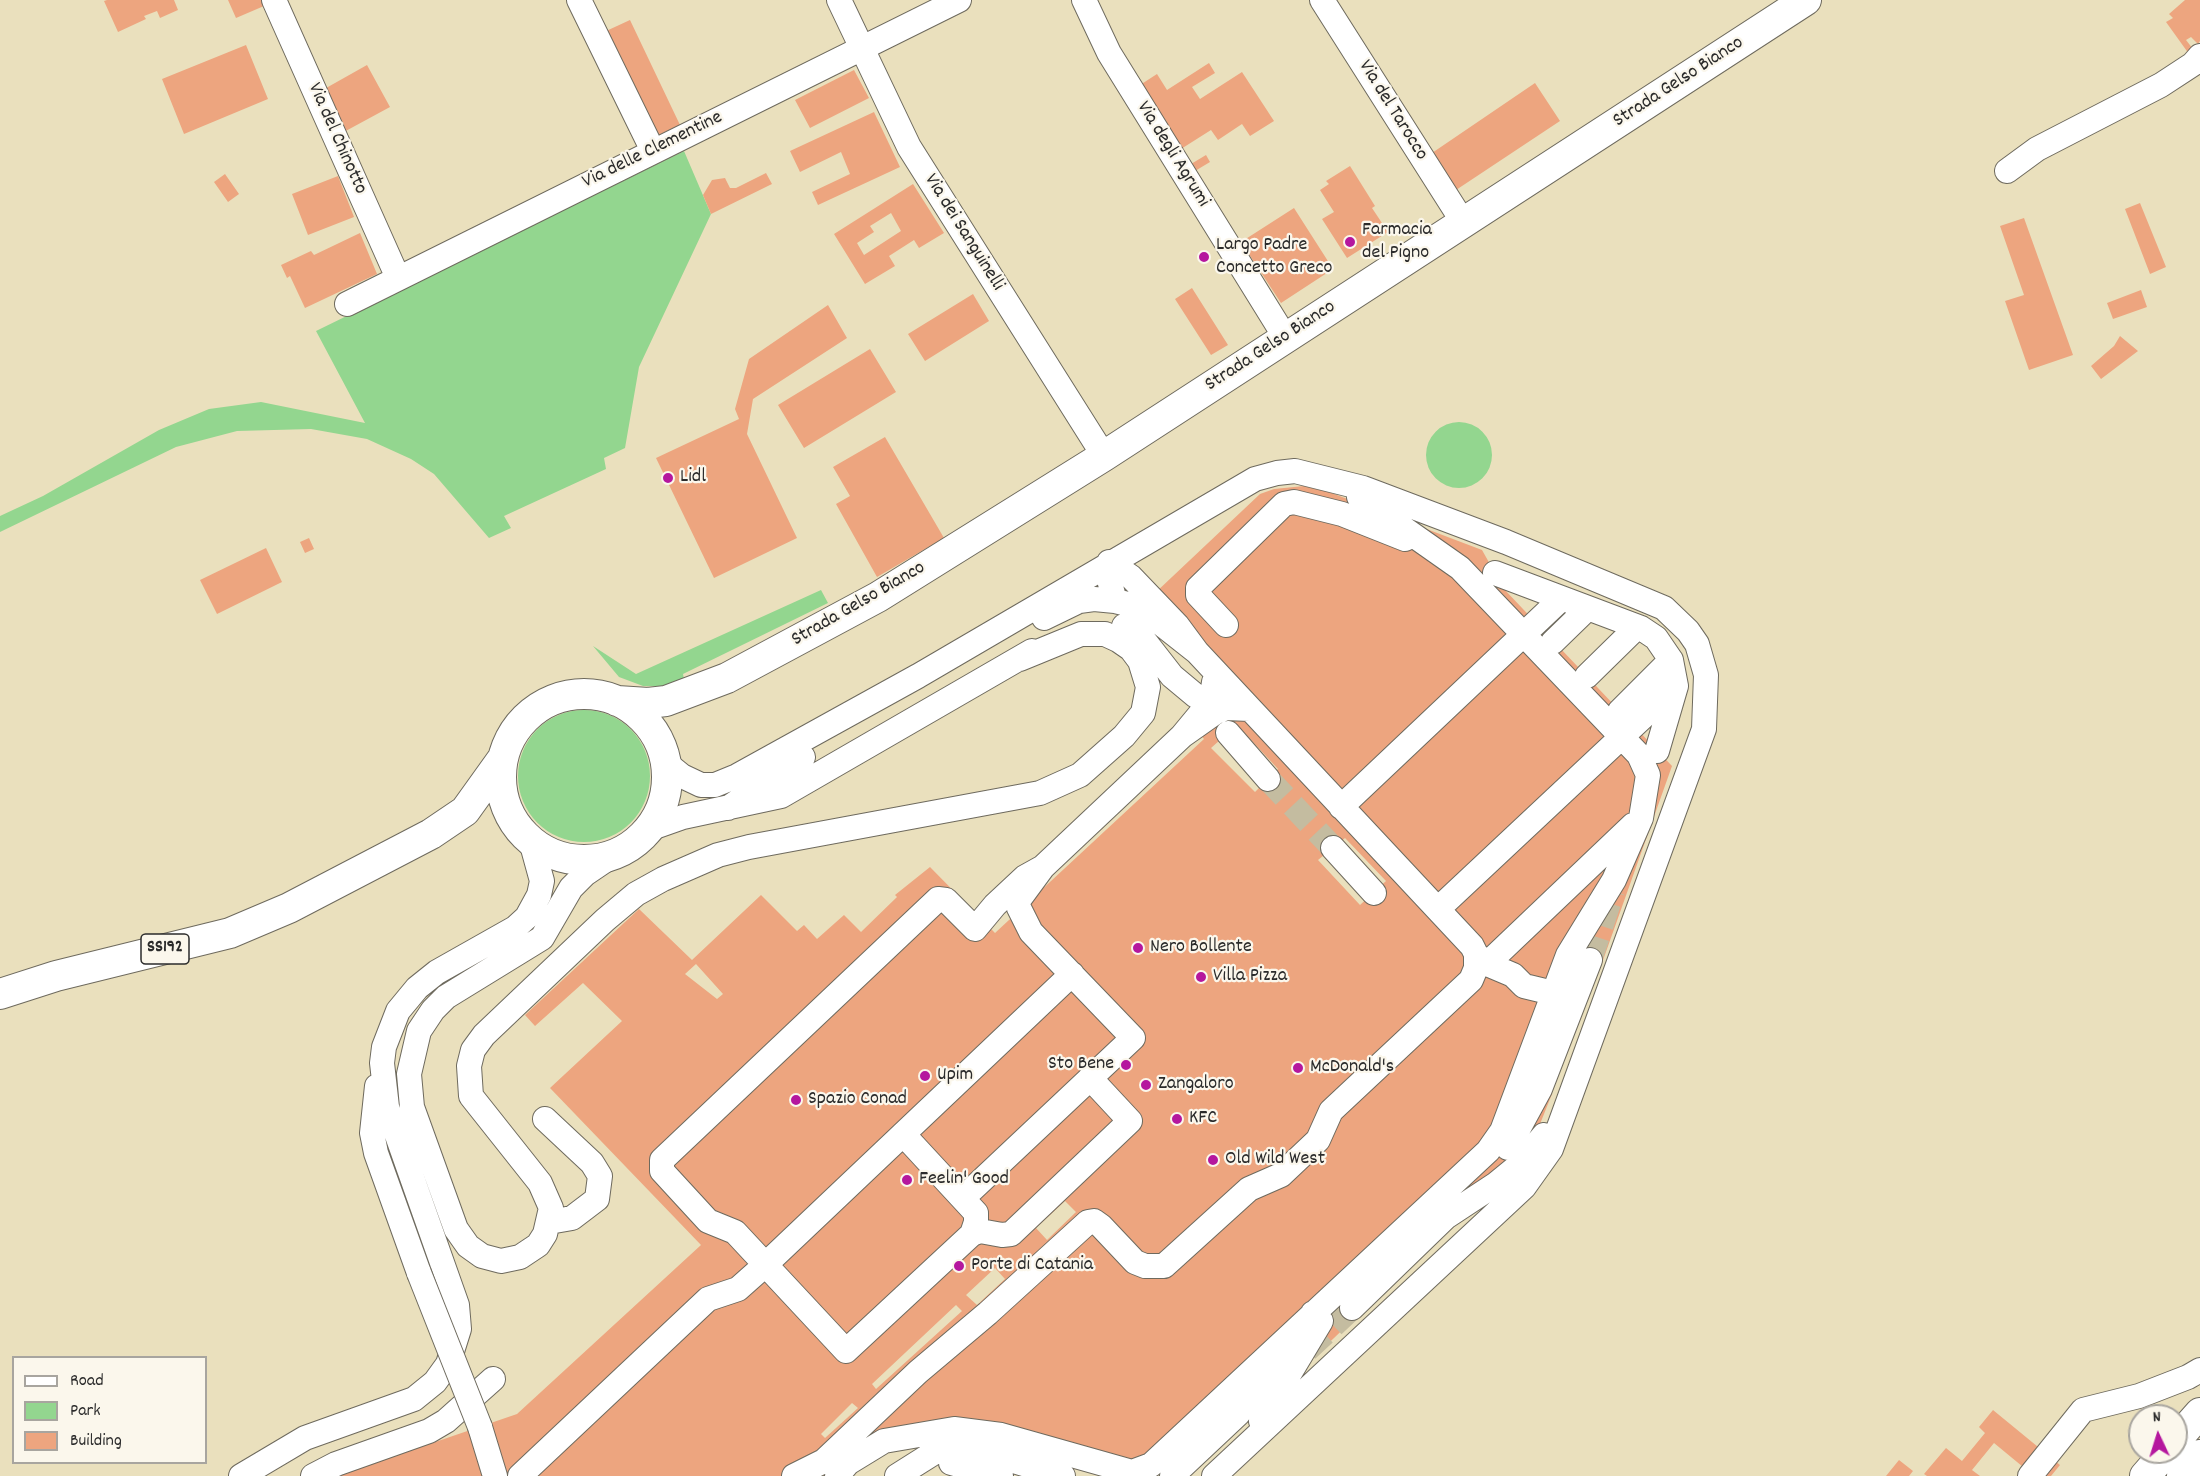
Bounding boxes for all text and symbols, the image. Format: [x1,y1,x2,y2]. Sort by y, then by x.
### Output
street label: Strada Gelso Bianco [1609,32,1749,134]
street label: Via del Tarocco [1352,57,1432,165]
street label: Via del Chinotto [301,80,371,198]
street label: Via degli Agrumi [1130,98,1214,212]
street label: Via delle Clementine [579,107,727,195]
street label: Via dei Sanguinelli [917,170,1009,296]
place label: Farmacia del Pigno [1362,219,1432,266]
place label: Largo Padre Concetto Greco [1216,234,1332,281]
marker: Farmacia del Pigno [1343,235,1357,249]
marker: Largo Padre Concetto Greco [1197,250,1211,264]
street label: Strada Gelso Bianco [1201,296,1341,398]
place label: Lidl [680,466,706,490]
marker: Lidl [661,471,675,485]
street label: Strada Gelso Bianco [788,557,930,653]
road number: SS192 [141,934,189,964]
place label: Nero Bollente [1150,936,1252,960]
marker: Nero Bollente [1131,941,1145,955]
place label: Villa Pizza [1213,965,1287,989]
marker: Villa Pizza [1194,970,1208,984]
place label: Sto Bene [1048,1053,1114,1077]
place label: McDonald's [1310,1056,1394,1080]
marker: Sto Bene [1119,1058,1133,1072]
marker: McDonald's [1291,1061,1305,1075]
place label: Upim [937,1064,973,1088]
marker: Upim [918,1069,932,1083]
place label: Zangaloro [1158,1073,1234,1097]
marker: Zangaloro [1139,1078,1153,1092]
place label: Spazio Conad [808,1088,907,1112]
marker: Spazio Conad [789,1093,803,1107]
place label: KFC [1189,1107,1217,1131]
marker: KFC [1170,1112,1184,1126]
place label: Old Wild West [1225,1148,1325,1172]
marker: Old Wild West [1206,1153,1220,1167]
place label: Feelin' Good [919,1168,1009,1192]
marker: Feelin' Good [900,1173,914,1187]
place label: Porte di Catania [971,1254,1093,1278]
marker: Porte di Catania [952,1259,966,1273]
legend [12,1356,207,1464]
text: Road [70,1369,104,1394]
text: Park [70,1399,101,1424]
north arrow [2128,1404,2188,1464]
text: N [2152,1406,2162,1429]
text: Building [70,1429,122,1454]

